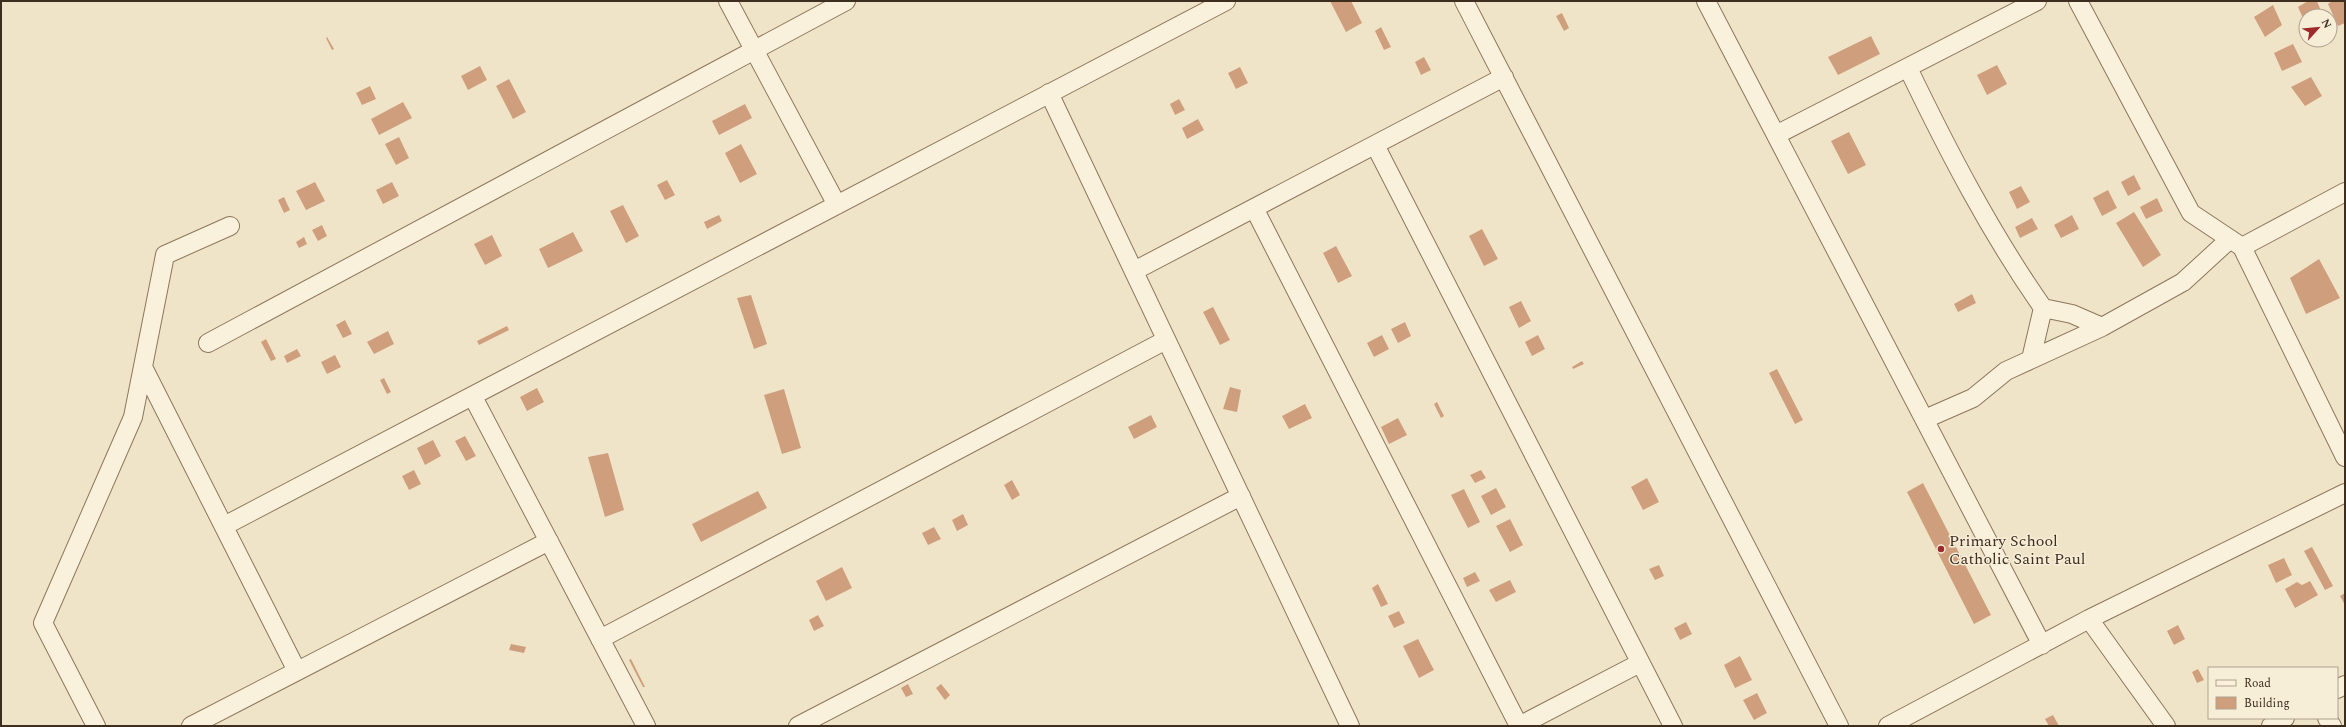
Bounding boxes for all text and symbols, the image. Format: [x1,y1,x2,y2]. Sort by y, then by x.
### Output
north arrow [2298,8,2338,48]
text: N [2317,16,2336,32]
place label: Primary School Catholic Saint Paul [1949,529,2085,571]
marker: Primary School Catholic Saint Paul [1936,544,1946,554]
legend [2208,667,2338,719]
text: Road [2244,674,2271,693]
text: Building [2244,694,2290,713]

